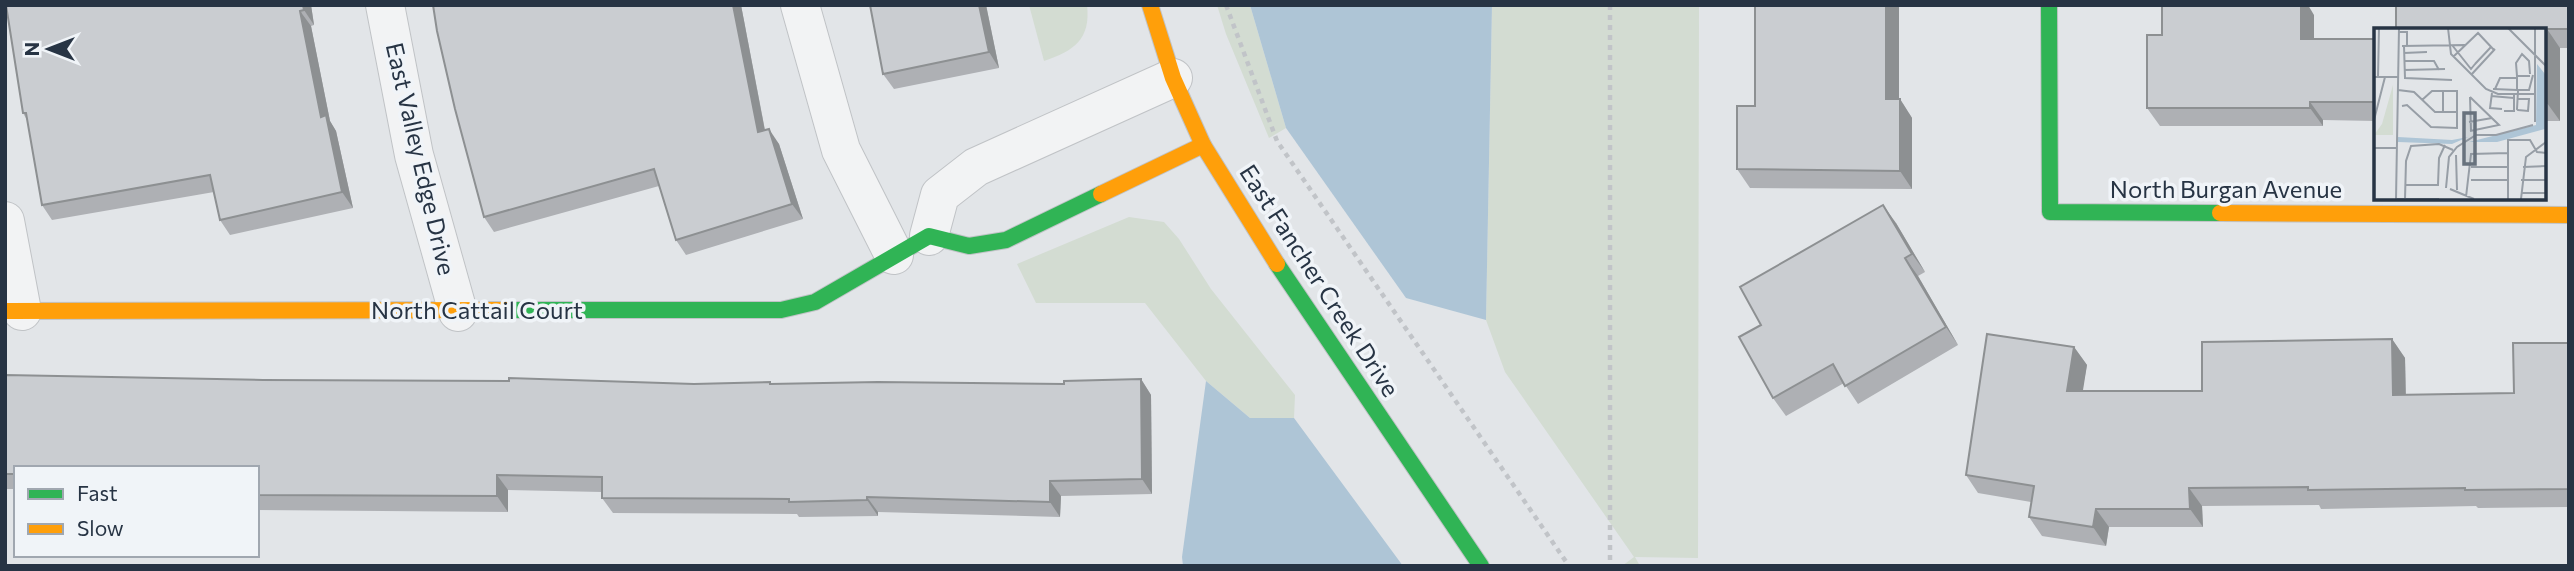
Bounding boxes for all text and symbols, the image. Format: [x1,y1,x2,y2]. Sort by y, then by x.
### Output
north arrow [14,14,84,84]
inset map [2374,28,2546,200]
street label: East Valley Edge Drive [381,40,462,278]
text: N [20,42,43,56]
street label: East Fancher Creek Drive [1234,159,1406,402]
street label: North Burgan Avenue [2110,174,2342,203]
street label: North Cattail Court [371,295,583,324]
legend [14,466,259,557]
text: Fast [77,480,118,505]
text: Slow [77,515,124,540]

